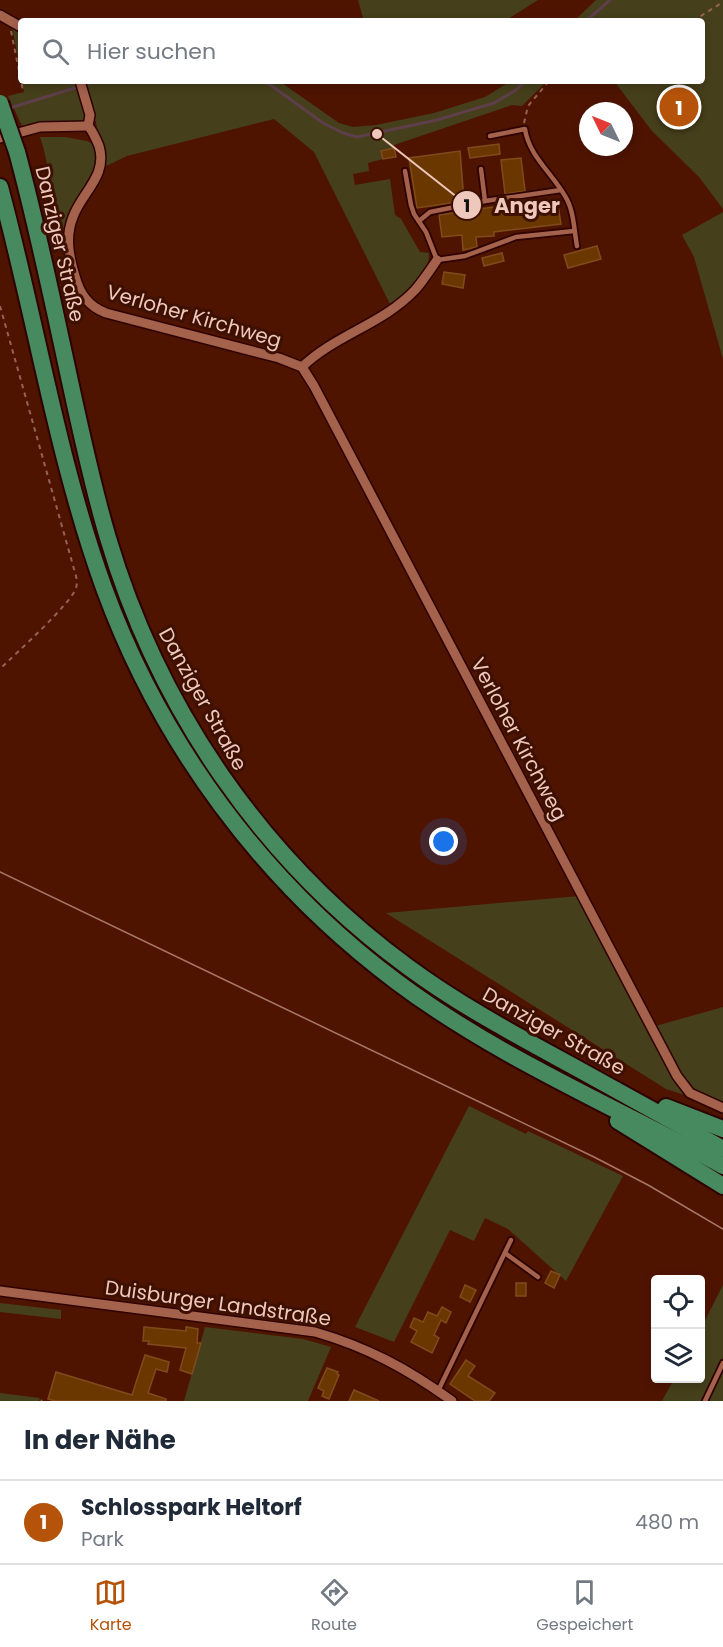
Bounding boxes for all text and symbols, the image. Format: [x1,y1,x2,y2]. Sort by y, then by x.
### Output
search box [18,18,705,84]
icon: search [39,35,72,68]
text: Hier suchen [87,36,216,67]
pin: 1 [660,84,698,130]
north arrow [579,102,633,156]
street label: Danziger Straße [28,163,92,325]
callout: Anger [452,186,572,225]
text: Anger [494,191,560,220]
text: 1 [464,193,470,218]
street label: Verloher Kirchweg [103,278,285,354]
street label: Danziger Straße [152,623,254,775]
street label: Verloher Kirchweg [464,653,574,825]
your location [429,827,458,856]
street label: Danziger Straße [478,980,630,1082]
street label: Duisburger Landstraße [103,1273,333,1333]
map controls [651,1275,705,1383]
button: locate [651,1275,705,1329]
button: layers [651,1329,705,1383]
text: In der Nähe [24,1422,176,1458]
text: Schlosspark Heltorf [81,1492,302,1523]
text: 1 [40,1508,47,1536]
text: 480 m [635,1508,699,1536]
text: Park [81,1525,124,1553]
tab: Karte [90,1576,132,1637]
tab: Route [311,1576,357,1637]
tab: Gespeichert [536,1576,633,1637]

